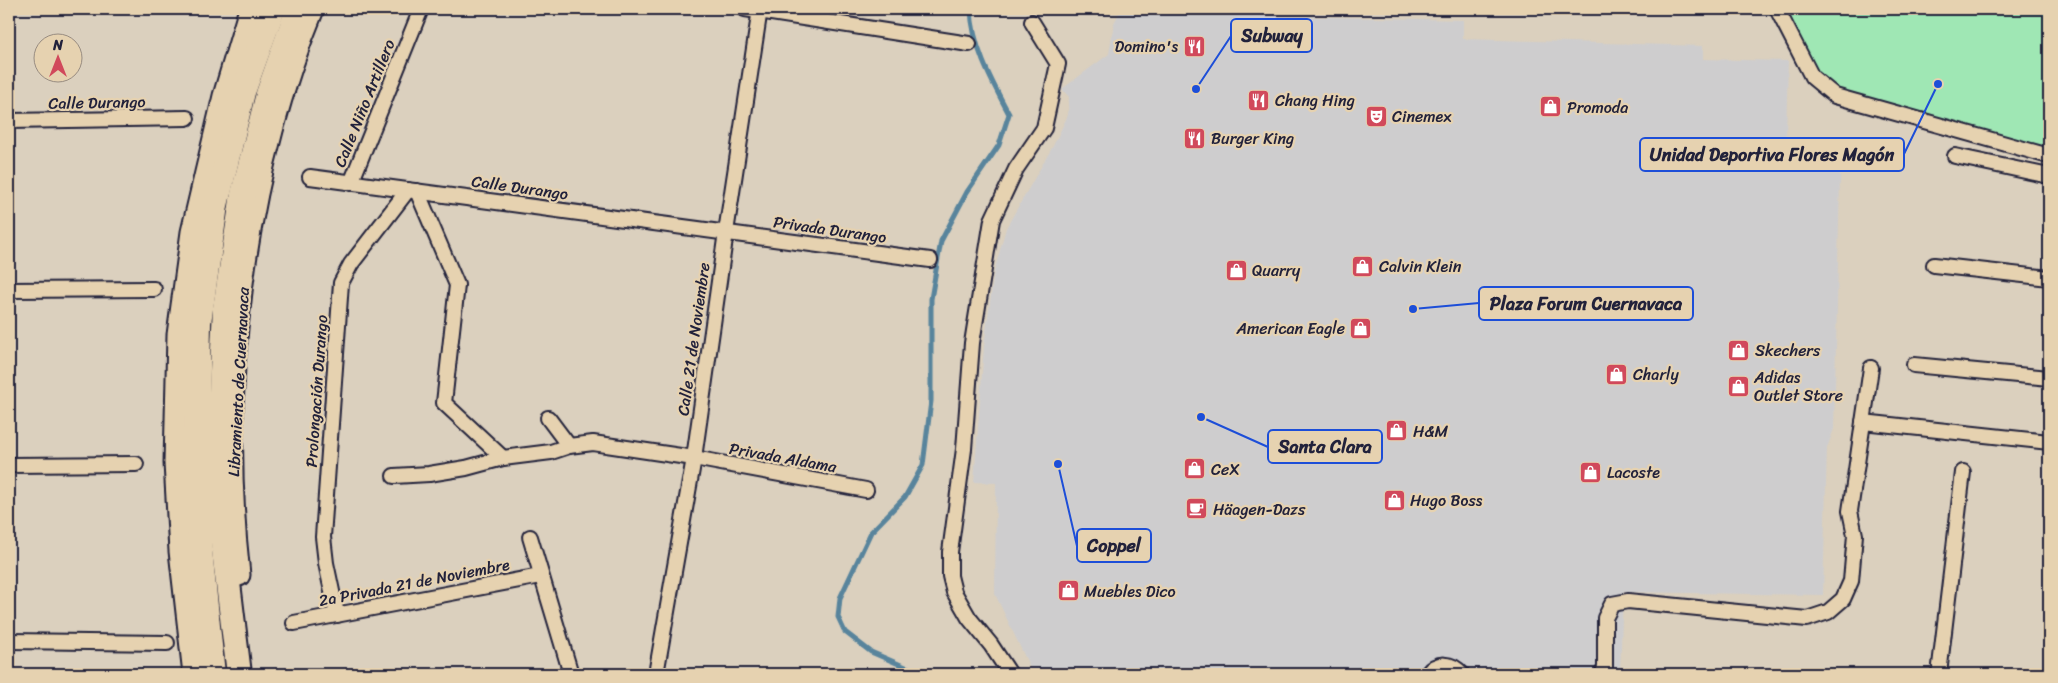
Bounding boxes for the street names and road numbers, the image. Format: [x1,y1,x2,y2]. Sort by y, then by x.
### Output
street label: Calle Niño Artillero [326,35,403,172]
street label: Calle Durango [48,87,146,118]
street label: Calle Durango [470,166,570,209]
street label: Privada Durango [771,207,889,252]
street label: Calle 21 de Noviembre [668,261,719,418]
street label: Libramiento de Cuernavaca [219,286,258,478]
street label: Prolongación Durango [297,314,336,468]
street label: Privada Aldama [727,434,840,481]
street label: 2a Privada 21 de Noviembre [316,550,512,615]

